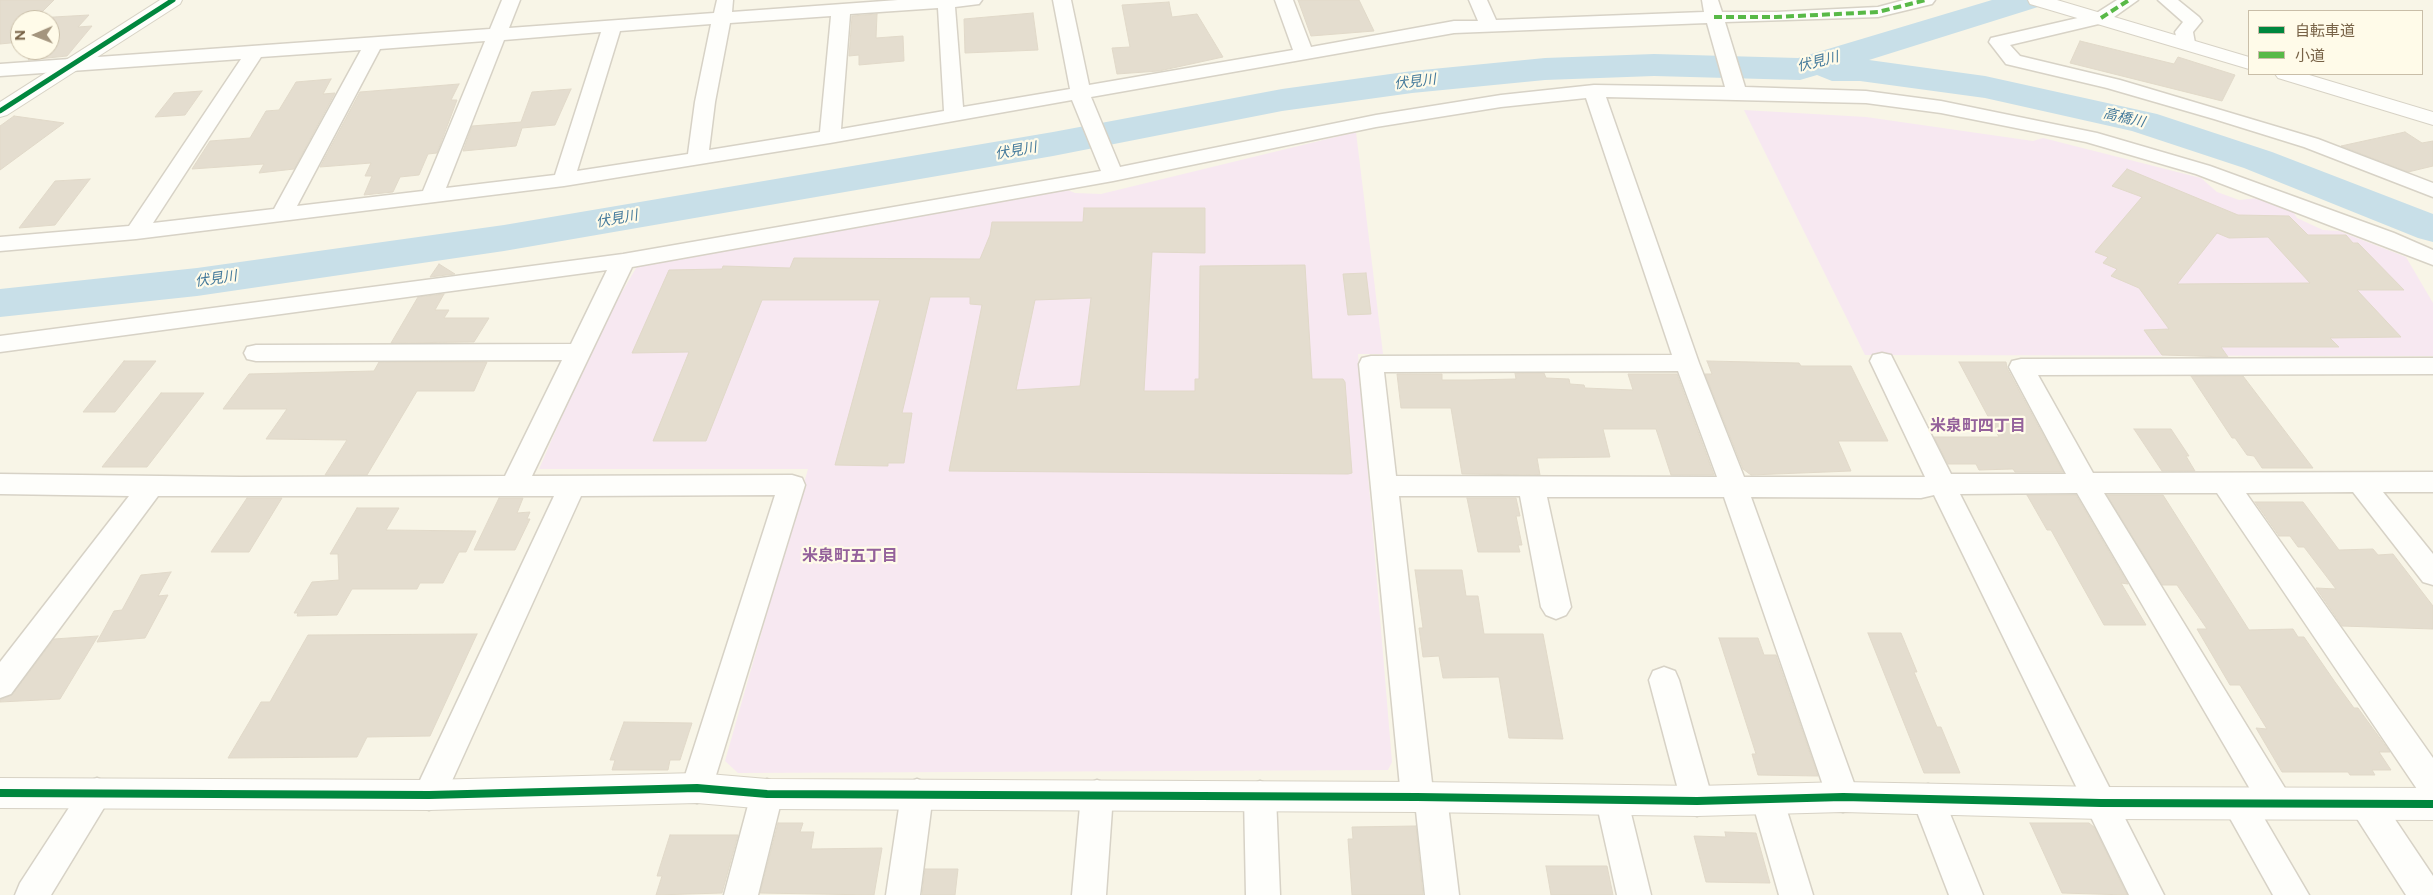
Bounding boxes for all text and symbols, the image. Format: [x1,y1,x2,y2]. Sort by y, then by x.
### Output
north arrow [10,10,60,60]
legend [2248,10,2423,75]
text: 自転車道 [2295,22,2355,40]
text: N [12,30,29,41]
text: 小道 [2295,47,2325,65]
water label: 伏見川 [1796,49,1840,75]
water label: 伏見川 [1393,71,1437,93]
water label: 高橋川 [2102,105,2146,131]
water label: 伏見川 [994,139,1038,163]
water label: 伏見川 [595,207,639,231]
water label: 伏見川 [194,268,238,290]
district label: 米泉町四丁目 [1930,416,2026,436]
district label: 米泉町五丁目 [802,546,898,566]

